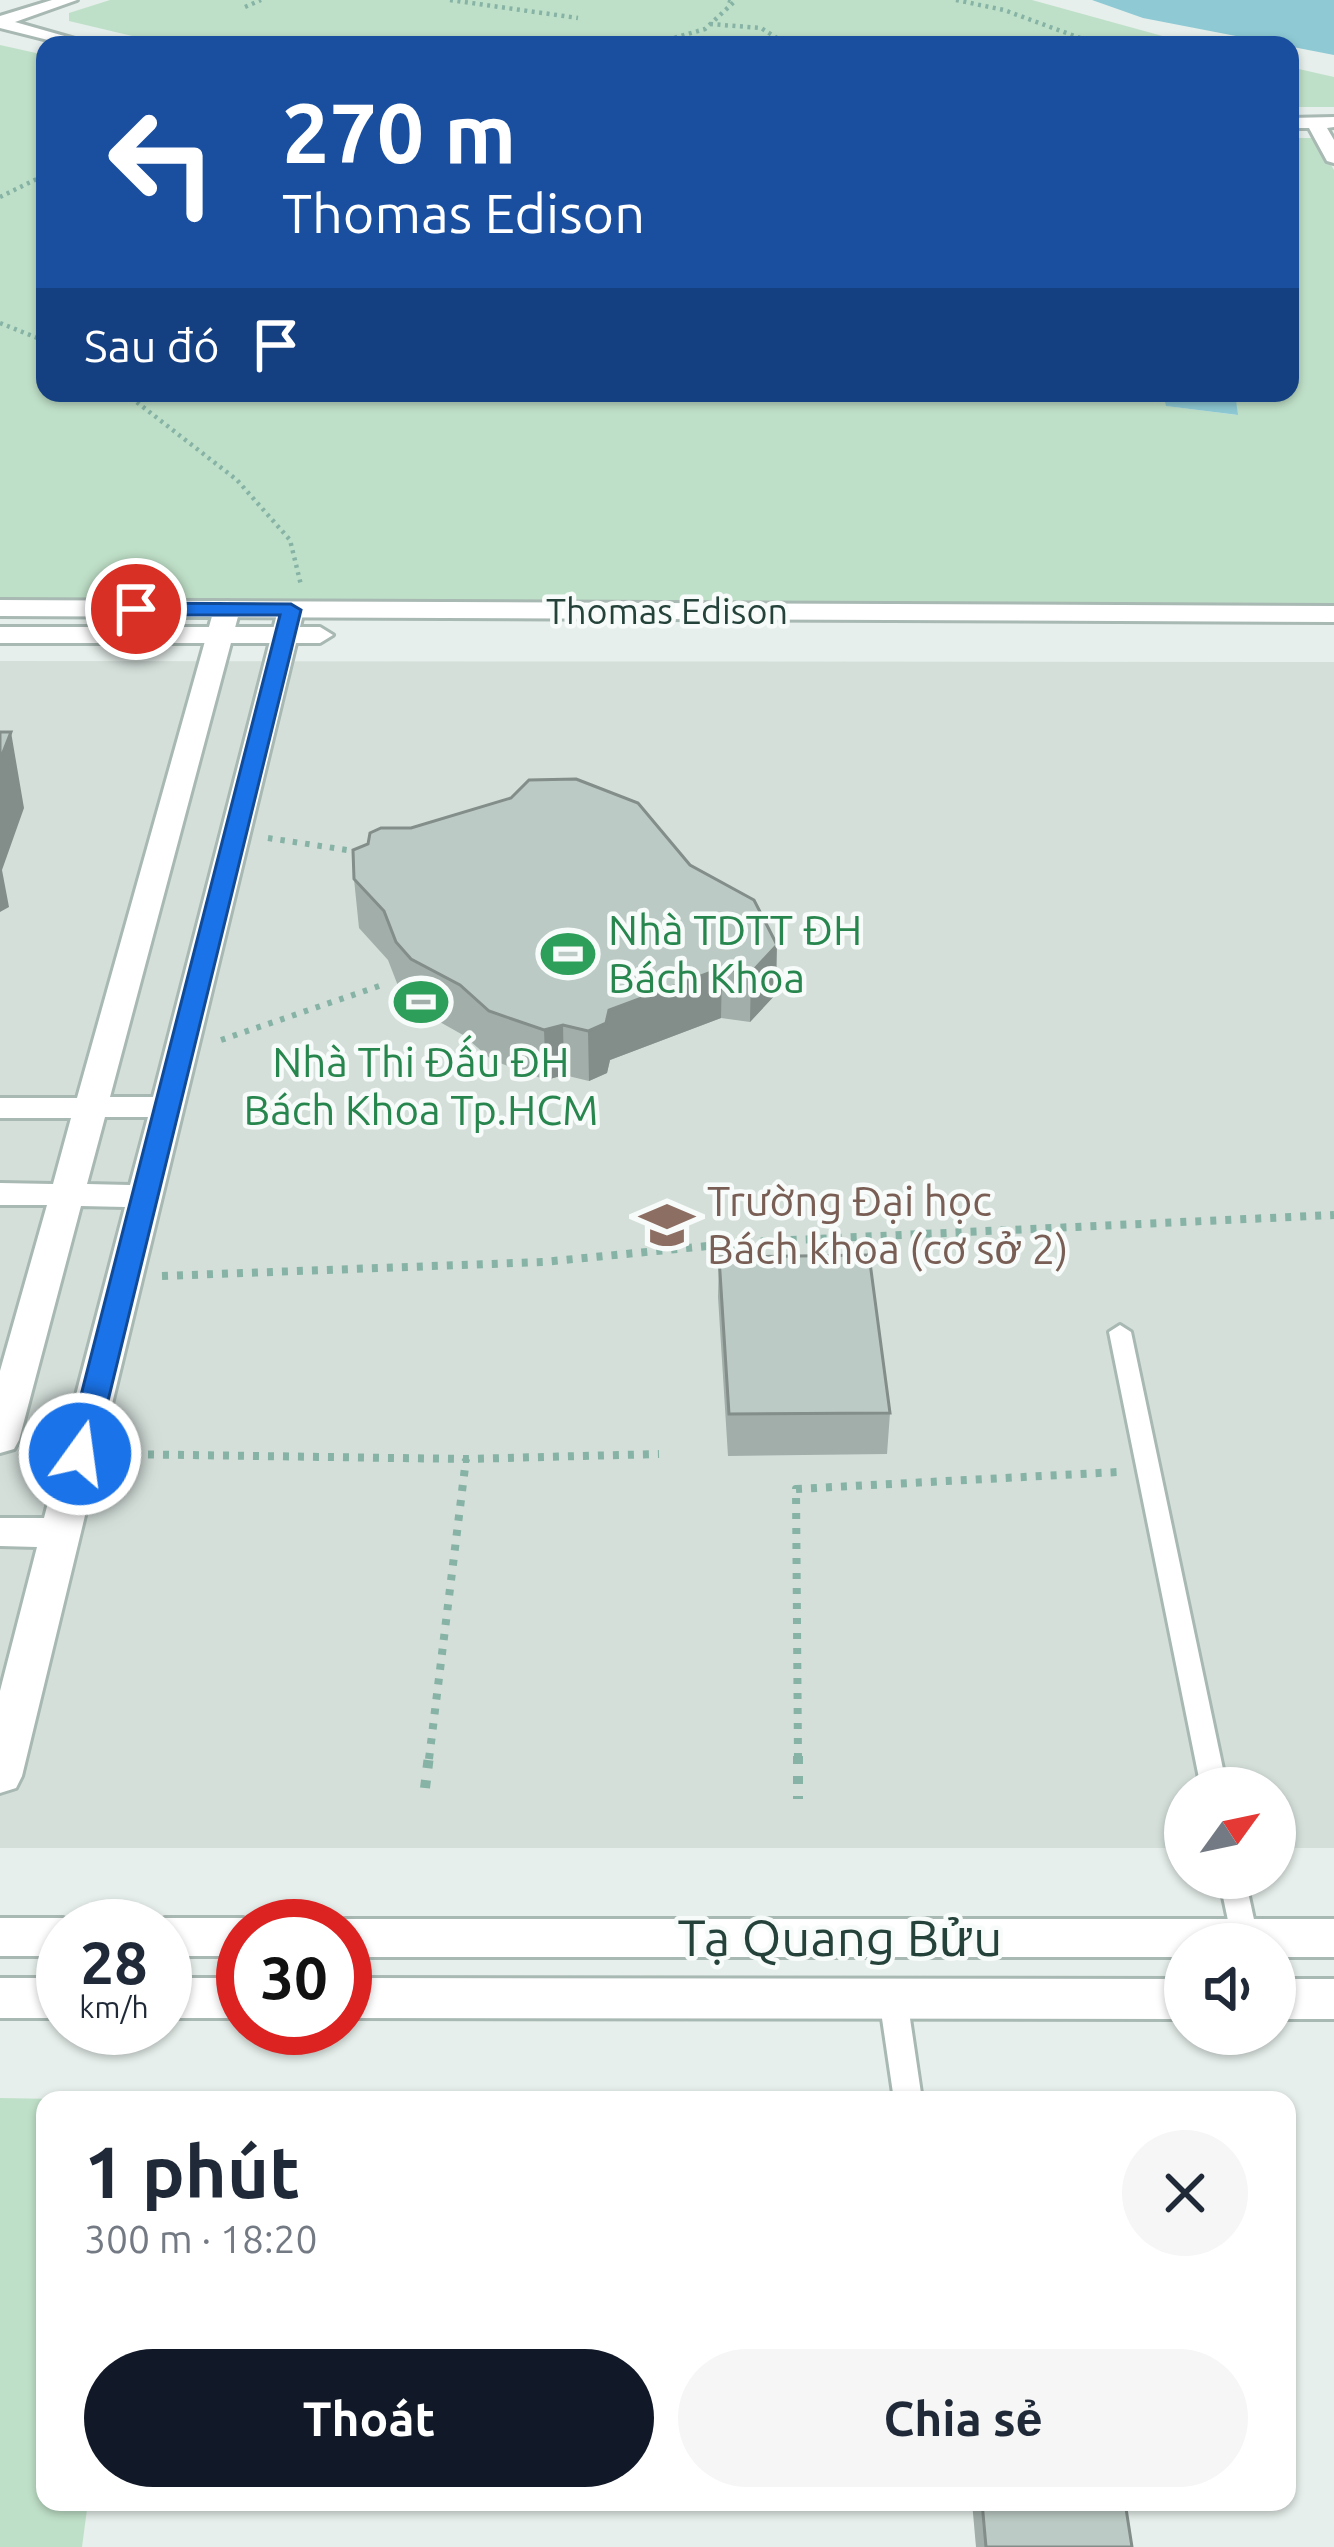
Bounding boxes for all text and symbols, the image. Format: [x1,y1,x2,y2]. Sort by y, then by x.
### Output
icon: left [84,84,240,240]
text: 270 m [282,85,516,179]
text: Thomas Edison [282,183,645,243]
icon: arrive [243,312,309,378]
text: Sau đó [84,320,219,371]
pin [85,558,187,660]
icon: arrive [103,576,169,642]
street label: Thomas Edison [546,590,788,631]
place label: Nhà TDTT ĐH Bách Khoa [608,906,862,1001]
sports icon: Nhà TDTT ĐH Bách Khoa [539,925,597,983]
sports icon: Nhà Thi Đấu ĐH Bách Khoa Tp.HCM [392,973,450,1031]
place label: Nhà Thi Đấu ĐH Bách Khoa Tp.HCM [244,1034,598,1133]
place label: Trường Đại học Bách khoa (cơ sở 2) [707,1177,1069,1272]
school or university icon: Trường Đại học Bách khoa (cơ sở 2) [638,1196,696,1254]
position arrow [17.0,1391,143.0,1517]
north arrow [1164,1767,1296,1899]
map controls [1164,1767,1296,2055]
speed limit sign: 30 [216,1899,372,2055]
street label: Tạ Quang Bửu [678,1908,1002,1966]
button: sound [1164,1923,1296,2055]
text: 28 [80,1928,148,1995]
text: km/h [79,1990,149,2024]
button: close [1122,2130,1248,2256]
text: 1 phút [84,2131,300,2212]
text: 300 m · 18:20 [84,2217,318,2260]
button: Thoát [84,2349,654,2487]
button: Chia sẻ [678,2349,1248,2487]

